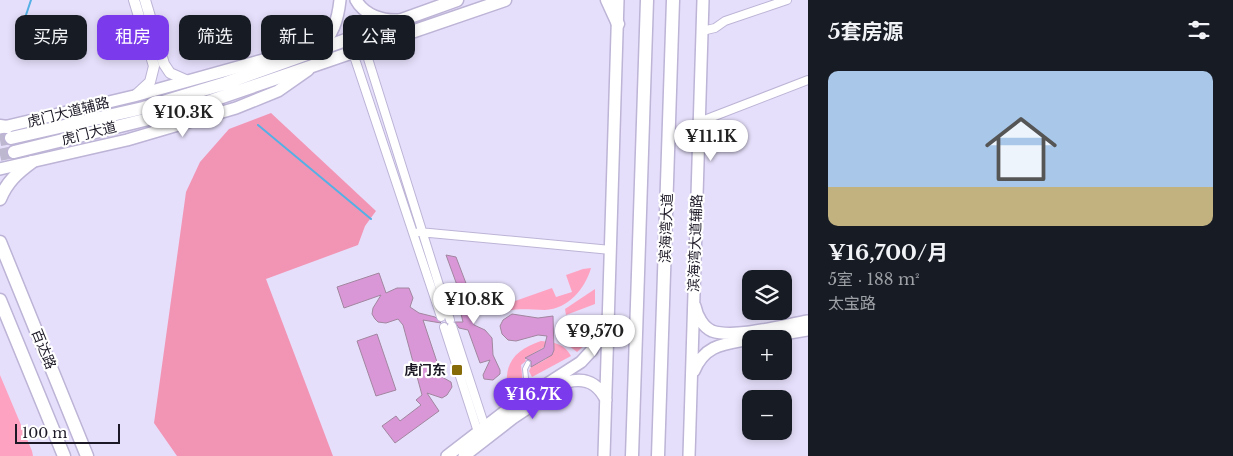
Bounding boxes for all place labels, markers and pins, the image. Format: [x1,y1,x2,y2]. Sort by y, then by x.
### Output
pin: ¥10.3K [142,96,224,138]
pin: ¥11.1K [670,120,752,162]
pin: ¥10.8K [433,282,515,325]
pin: ¥9,570 [554,314,636,357]
place label: 虎门东 [404,361,446,379]
marker: 虎门东 [450,363,464,377]
pin: ¥16.7K [492,378,574,420]

